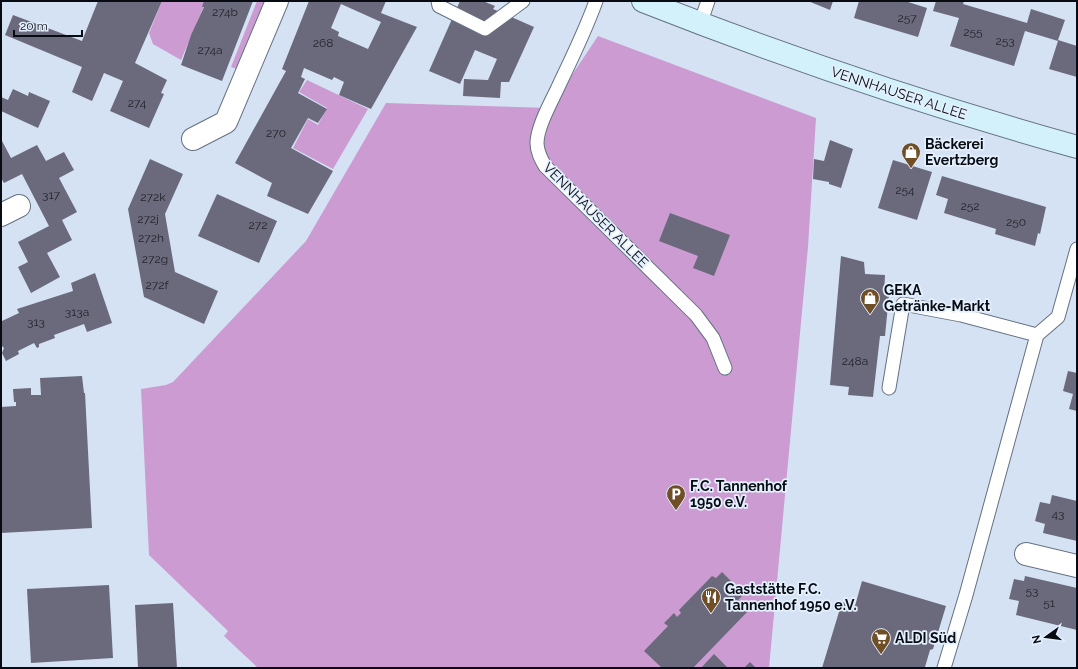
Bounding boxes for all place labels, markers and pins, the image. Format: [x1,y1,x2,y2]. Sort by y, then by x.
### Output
place label: Bäckerei Evertzberg [925,136,998,168]
shop icon: Bäckerei Evertzberg [900,141,922,169]
place label: GEKA Getränke-Markt [884,282,991,314]
shop icon: GEKA Getränke-Markt [859,287,881,315]
place label: F.C. Tannenhof 1950 e.V. [690,478,788,510]
parking icon: F.C. Tannenhof 1950 e.V. [665,483,687,511]
place label: Gaststätte F.C. Tannenhof 1950 e.V. [725,581,857,613]
restaurant icon: Gaststätte F.C. Tannenhof 1950 e.V. [700,586,722,614]
supermarket icon: ALDI Süd [870,627,892,655]
place label: ALDI Süd [895,630,956,646]

